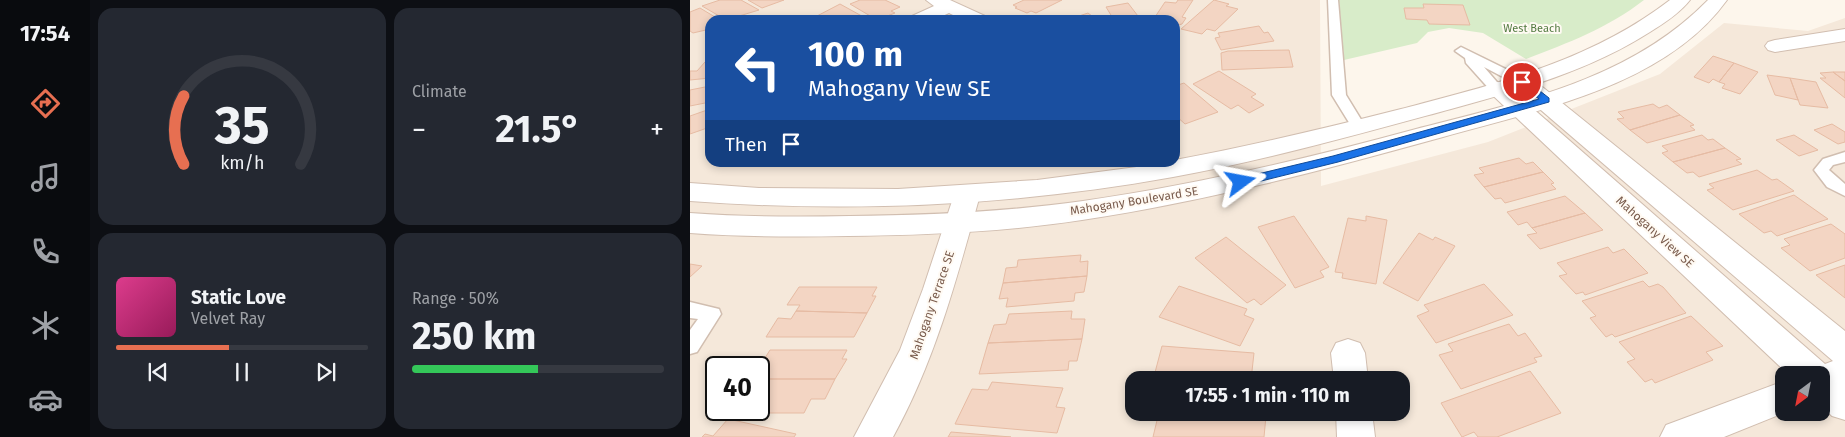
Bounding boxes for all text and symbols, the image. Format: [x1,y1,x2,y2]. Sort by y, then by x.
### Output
text: 17:54 [20,20,70,47]
park label: West Beach [1503,22,1561,35]
text: 100 m [808,33,903,75]
icon: left [725,35,790,100]
pin [1501,61,1543,103]
icon: arrive [1508,68,1536,96]
text: Mahogany View SE [808,75,991,102]
text: Climate [412,82,467,101]
icon: directions [28,86,63,121]
text: 35 [214,94,269,157]
text: 21.5° [495,106,581,152]
text: − [412,113,426,146]
text: + [650,113,664,146]
icon: arrive [777,130,805,158]
text: Then [725,133,767,156]
text: km/h [220,152,264,174]
position arrow [1214,155,1266,207]
icon: music [28,160,63,195]
street label: Mahogany Boulevard SE [1069,184,1199,218]
street label: Mahogany View SE [1613,193,1697,271]
icon: phone [28,234,63,269]
street label: Mahogany Terrace SE [907,249,957,361]
text: Static Love [191,286,286,309]
text: Range · 50% [412,289,499,308]
icon: climate [28,308,63,343]
text: Velvet Ray [191,309,265,328]
text: 250 km [412,313,536,359]
speed limit sign: 40 [705,356,770,421]
icon: previous [144,358,172,386]
icon: pause [228,358,256,386]
icon: next [312,358,340,386]
north arrow [1775,366,1830,421]
map controls [1775,366,1830,421]
icon: car [28,382,63,417]
text: 17:55 · 1 min · 110 m [1185,384,1350,407]

